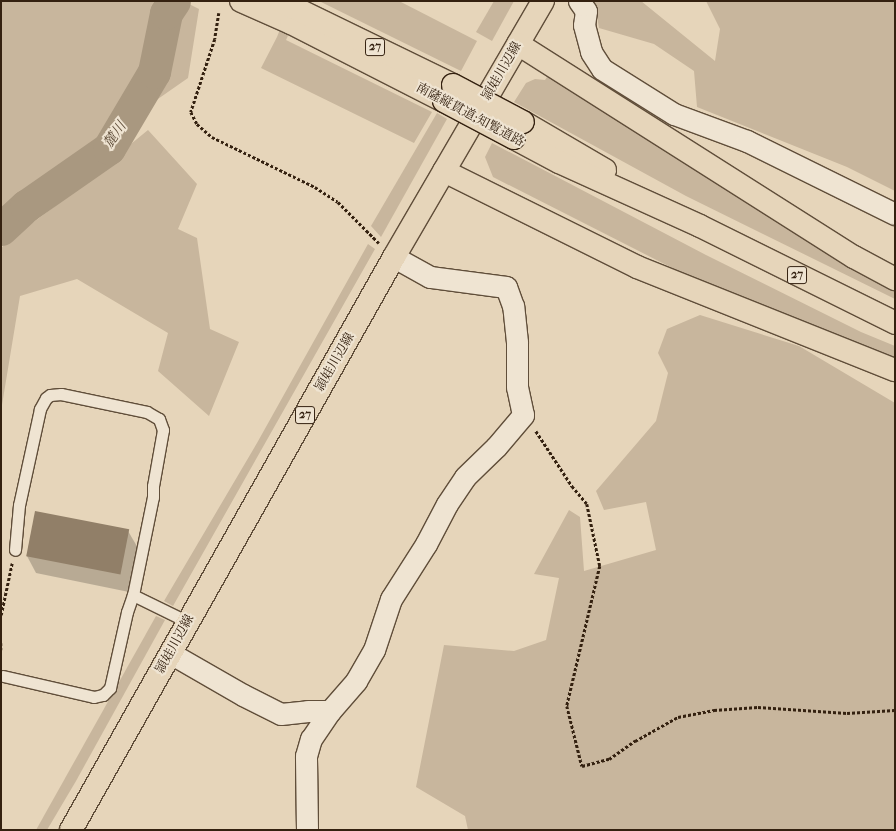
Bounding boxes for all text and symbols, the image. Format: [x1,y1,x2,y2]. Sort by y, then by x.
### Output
road number: 27 [365,37,385,57]
street label: 頴娃川辺線 [479,39,525,103]
street label: 南薩縦貫道;知覧道路 [413,80,527,150]
water label: 麓川 [100,119,130,151]
road number: 27 [787,265,807,285]
street label: 頴娃川辺線 [312,330,358,394]
road number: 27 [295,405,315,425]
street label: 頴娃川辺線 [152,612,198,676]

